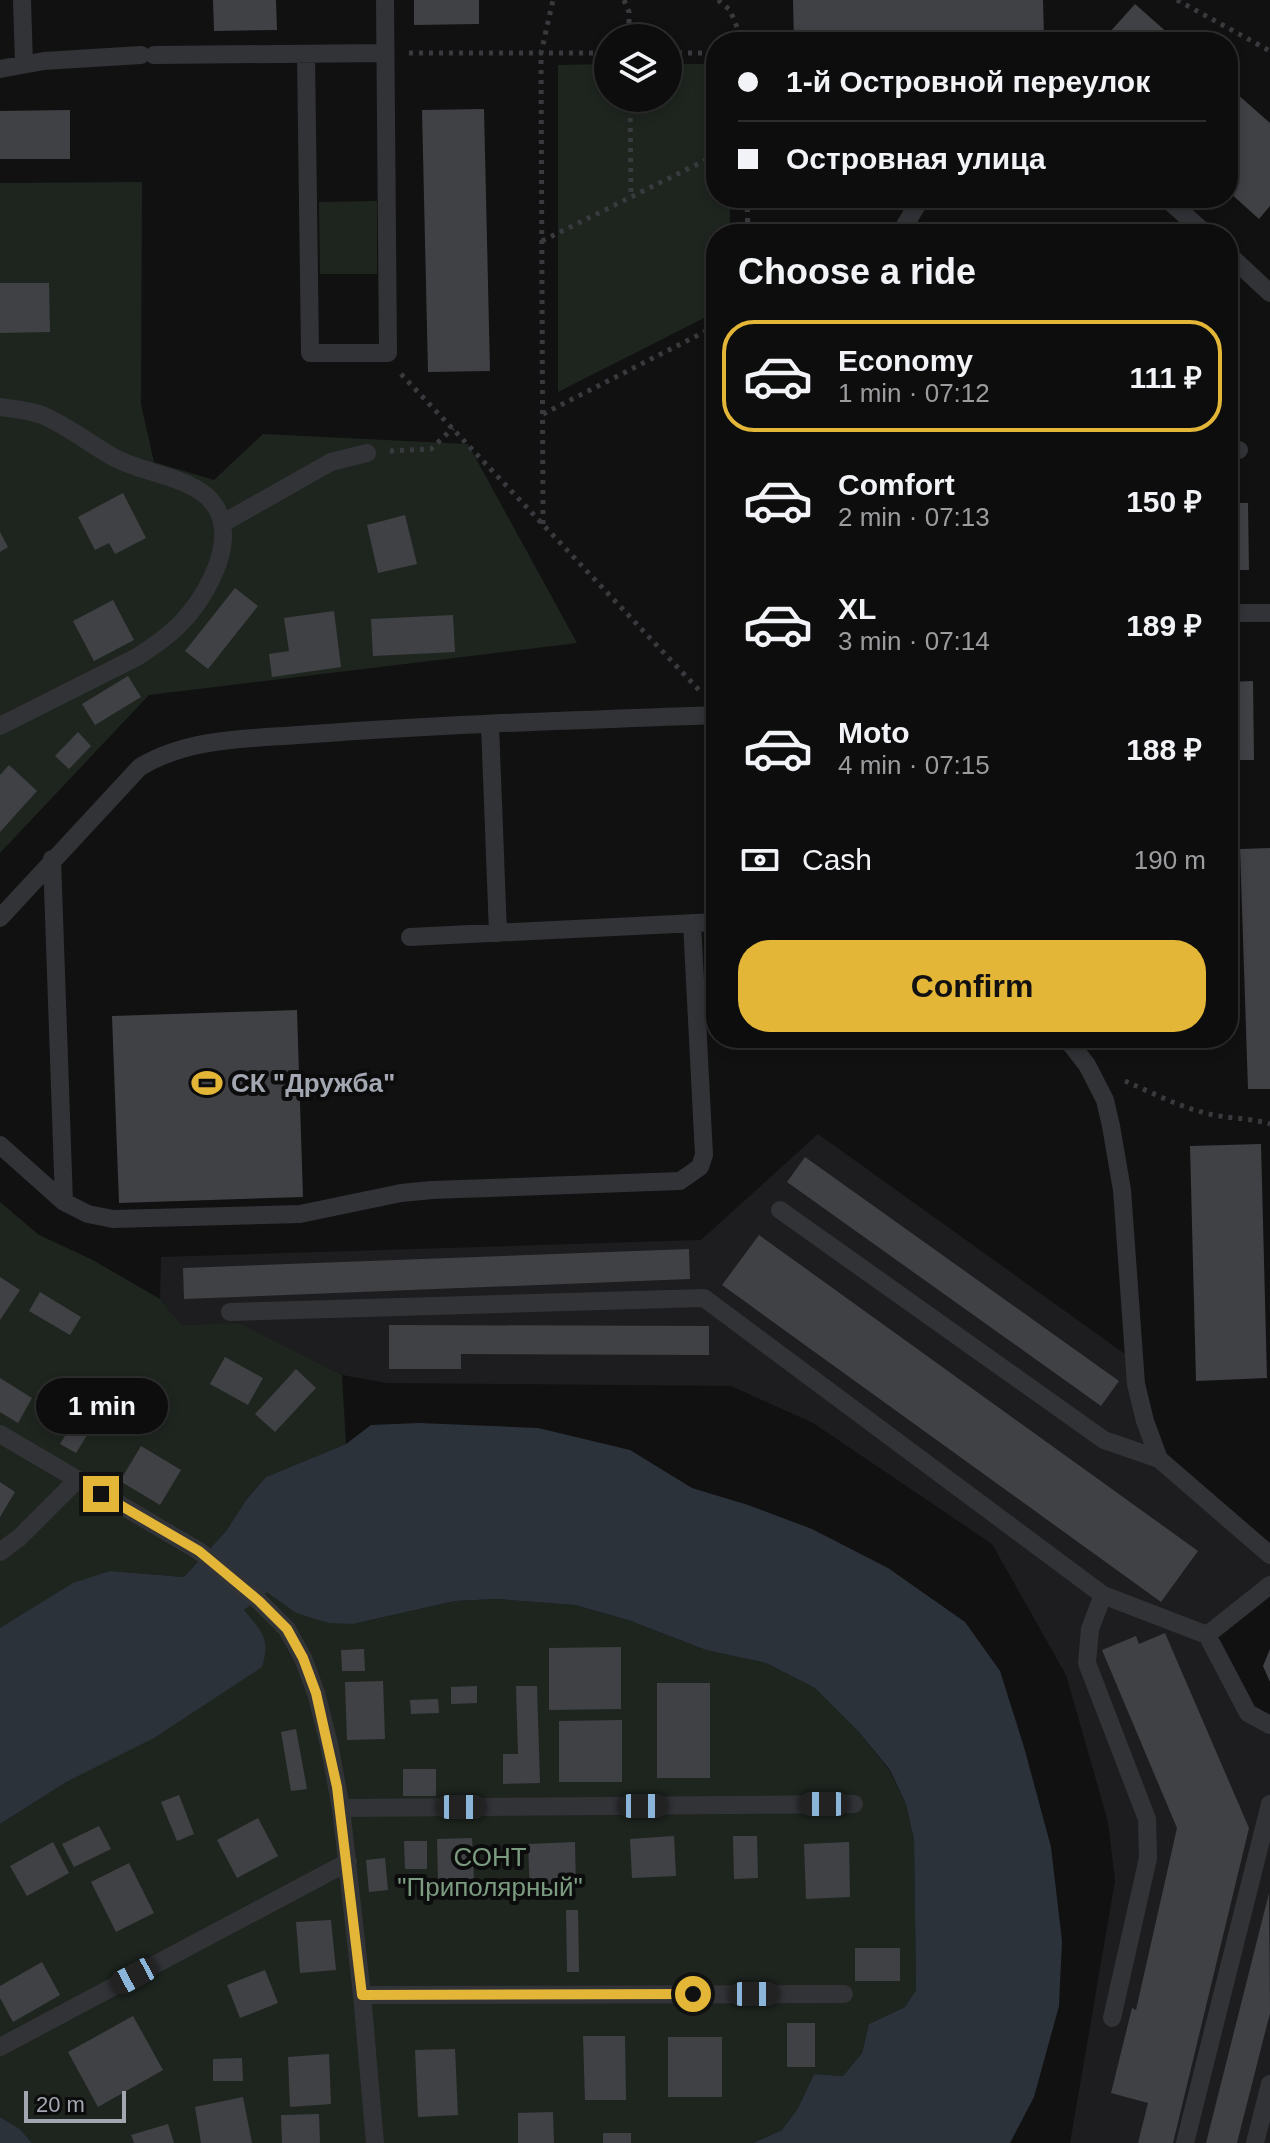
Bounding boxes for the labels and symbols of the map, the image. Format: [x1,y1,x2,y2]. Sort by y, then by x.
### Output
sports icon: СК "Дружба" [190,1066,224,1100]
place label: СК "Дружба" [231,1068,395,1098]
callout: 1 min [35,1378,167,1434]
route end [83,1476,119,1512]
car [800,1792,848,1816]
car [619,1794,667,1818]
car [437,1795,485,1819]
park label: СОНТ "Приполярный" [397,1842,583,1902]
car [107,1954,161,1998]
route start [675,1976,711,2012]
car [730,1982,778,2006]
scale bar [24,2087,126,2123]

